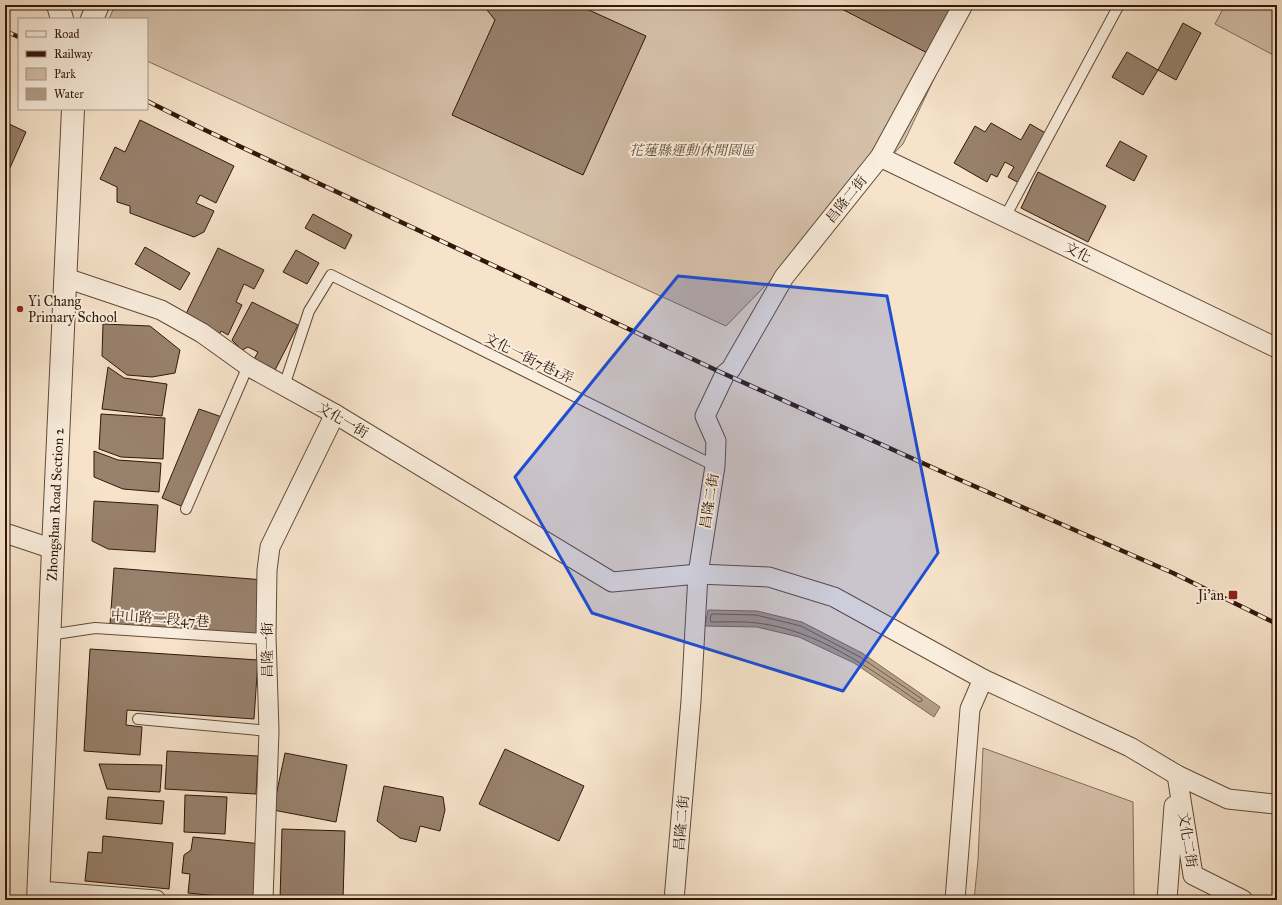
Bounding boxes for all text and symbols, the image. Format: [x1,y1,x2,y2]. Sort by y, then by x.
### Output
legend [18,18,148,110]
text: Road [54,27,80,41]
text: Railway [54,47,93,61]
text: Park [54,67,76,81]
text: Water [54,87,84,101]
park label: 花蓮縣運動休閒園區 [629,142,757,159]
street label: 昌隆二街 [822,172,871,226]
street label: 文化 [1061,239,1094,266]
place label: Yi Chang Primary School [28,293,117,326]
marker: Yi Chang Primary School [15,304,25,314]
street label: 文化一街7巷1弄 [481,330,576,387]
street label: 文化一街 [314,399,371,442]
street label: Zhongshan Road Section 2 [44,427,68,581]
street label: 昌隆二街 [697,472,722,530]
place label: Ji'an [1196,587,1224,605]
marker: Ji'an [1227,589,1239,601]
street label: 中山路二段47巷 [110,607,210,630]
street label: 昌隆一街 [259,622,276,678]
street label: 昌隆二街 [671,794,692,852]
street label: 文化二街 [1175,811,1200,869]

